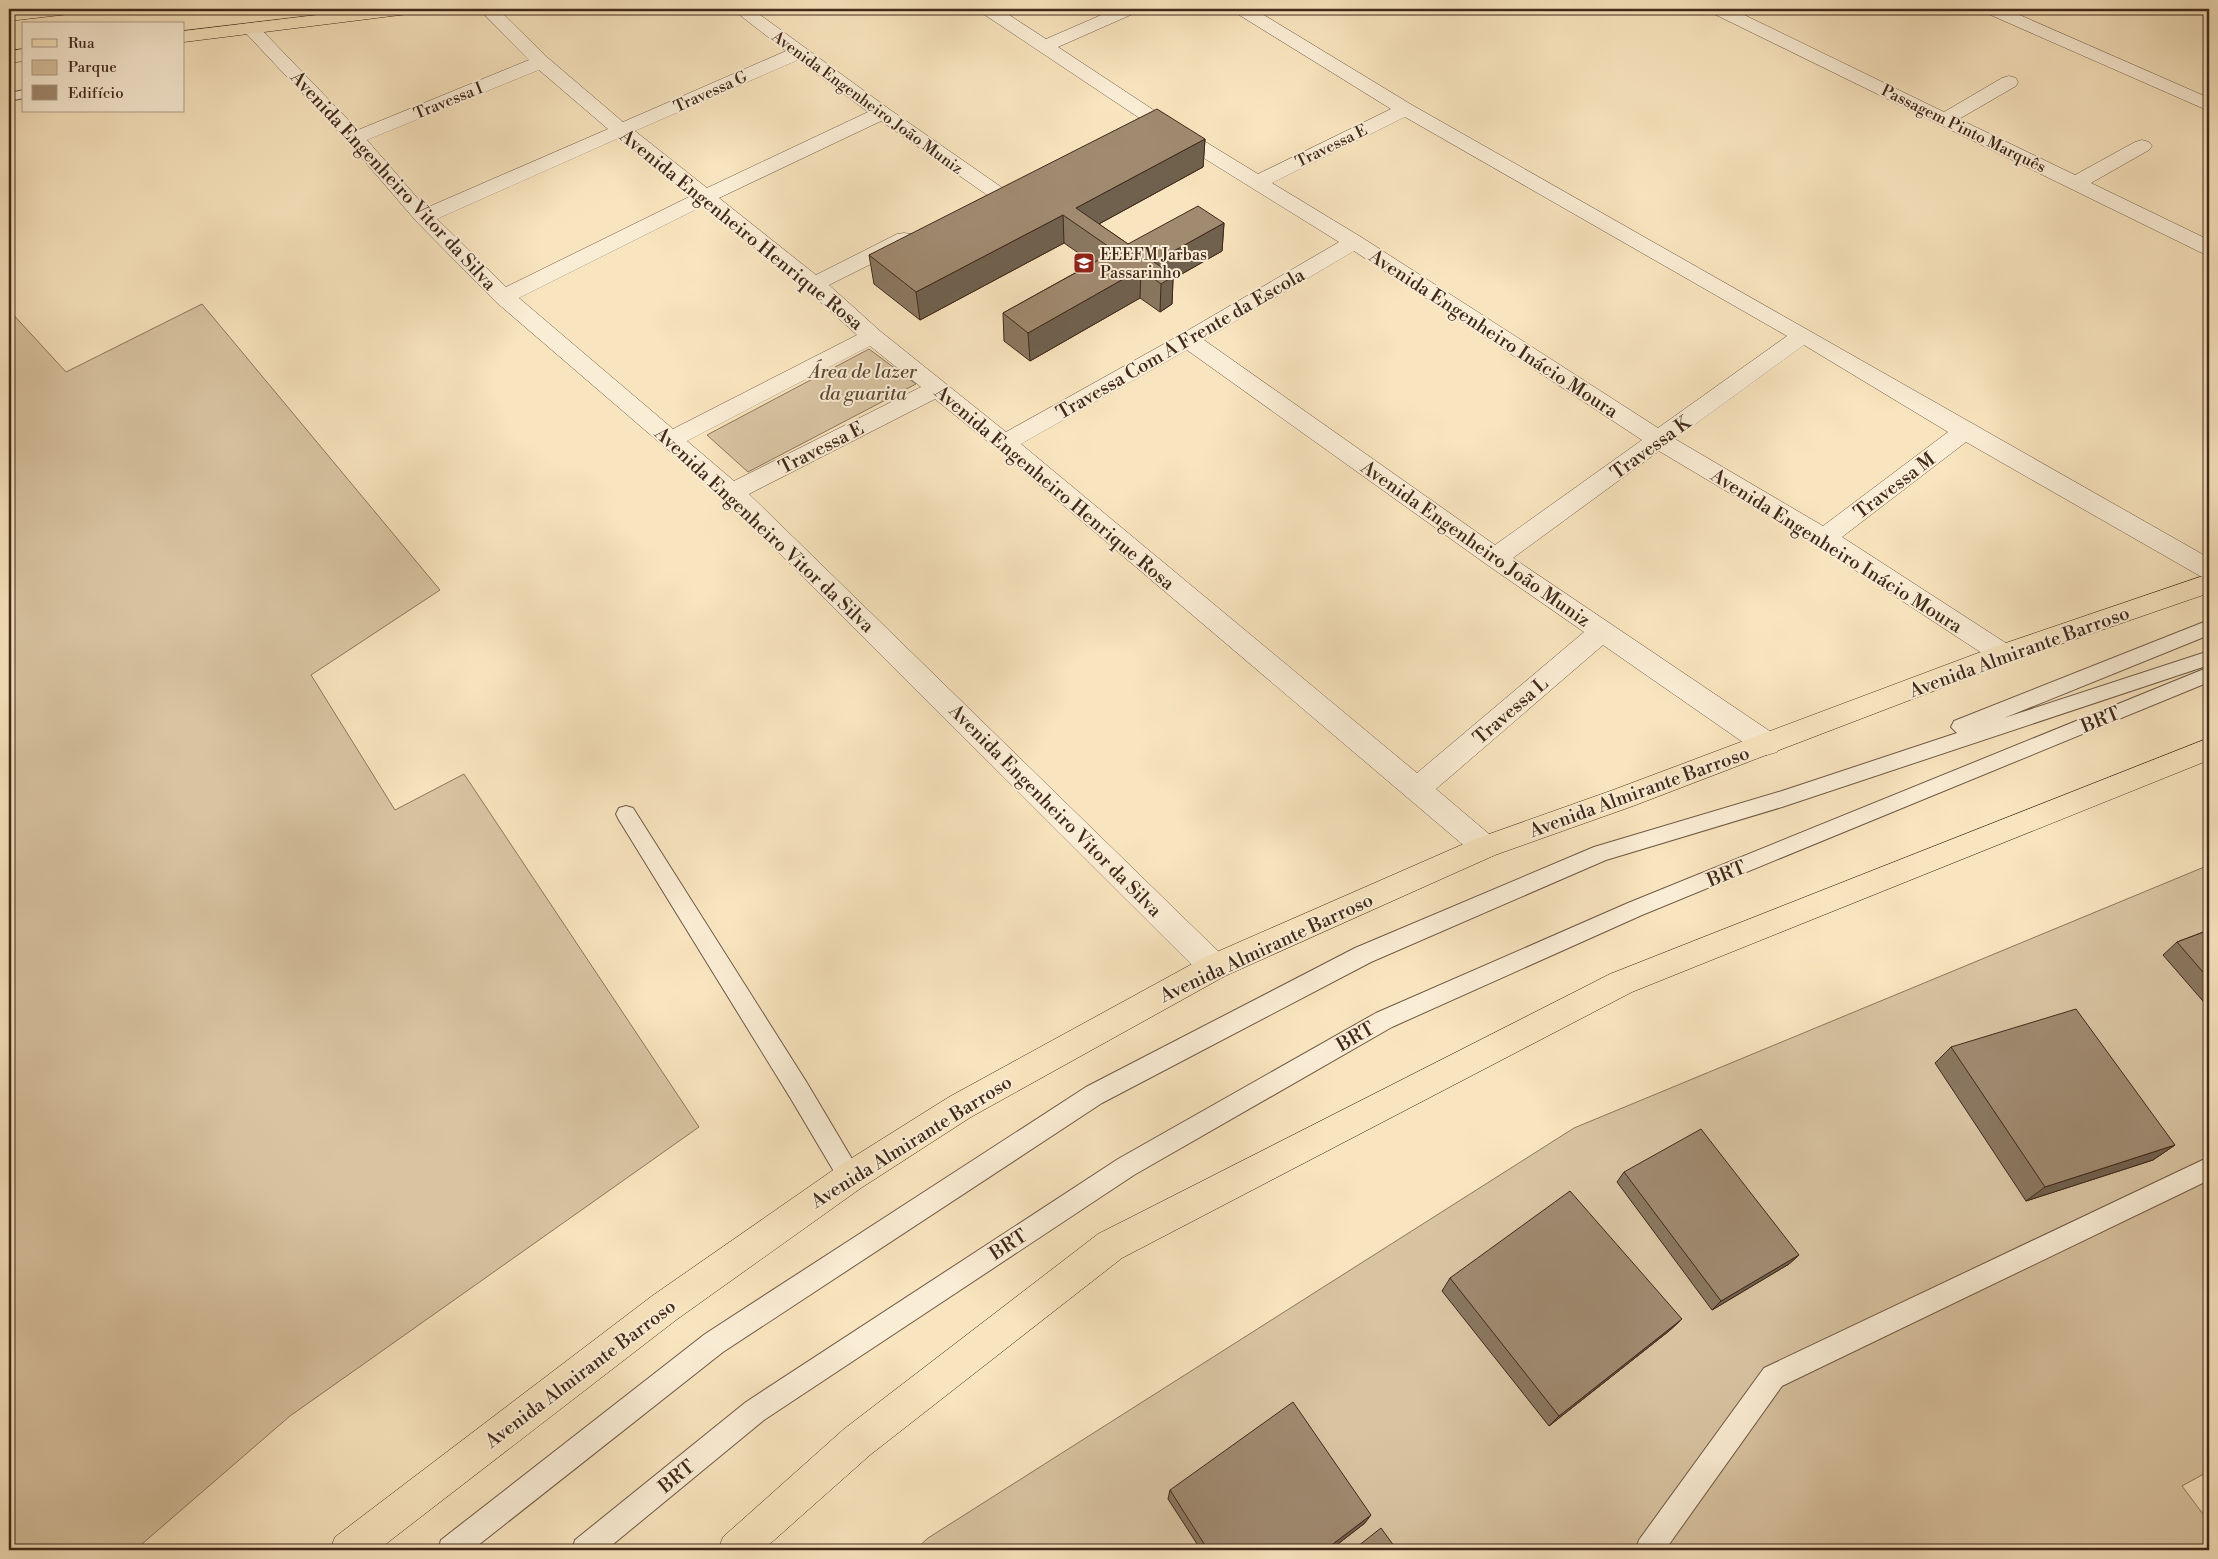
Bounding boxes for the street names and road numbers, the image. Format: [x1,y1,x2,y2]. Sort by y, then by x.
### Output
street label: Avenida Engenheiro João Muniz [767,26,967,179]
street label: Avenida Engenheiro Vitor da Silva [284,65,502,296]
street label: Travessa G [671,67,750,117]
street label: Travessa I [411,78,486,124]
street label: Passagem Pinto Marquês [1878,80,2049,177]
street label: Travessa E [1292,120,1371,172]
street label: Avenida Engenheiro Henrique Rosa [614,123,868,336]
street label: Avenida Engenheiro Inácio Moura [1364,244,1623,424]
street label: Travessa Com A Frente da Escola [1052,263,1309,425]
street label: Avenida Engenheiro Henrique Rosa [929,380,1180,596]
street label: Travessa K [1606,410,1696,485]
street label: Travessa E [775,416,868,480]
street label: Avenida Engenheiro Vitor da Silva [649,421,879,638]
street label: Travessa M [1849,447,1940,524]
street label: Avenida Engenheiro João Muniz [1355,455,1595,632]
street label: Avenida Engenheiro Inácio Moura [1705,463,1967,639]
street label: Avenida Almirante Barroso [1905,601,2133,703]
street label: Travessa L [1468,672,1553,750]
street label: Avenida Engenheiro Vitor da Silva [943,698,1167,923]
street label: BRT [2076,701,2123,739]
street label: Avenida Almirante Barroso [1525,741,1753,843]
street label: BRT [1702,855,1749,893]
street label: Avenida Almirante Barroso [1155,888,1377,1008]
street label: BRT [1331,1017,1379,1058]
street label: Avenida Almirante Barroso [806,1070,1017,1214]
street label: BRT [984,1224,1032,1266]
street label: Avenida Almirante Barroso [480,1294,681,1454]
street label: BRT [653,1455,700,1499]

